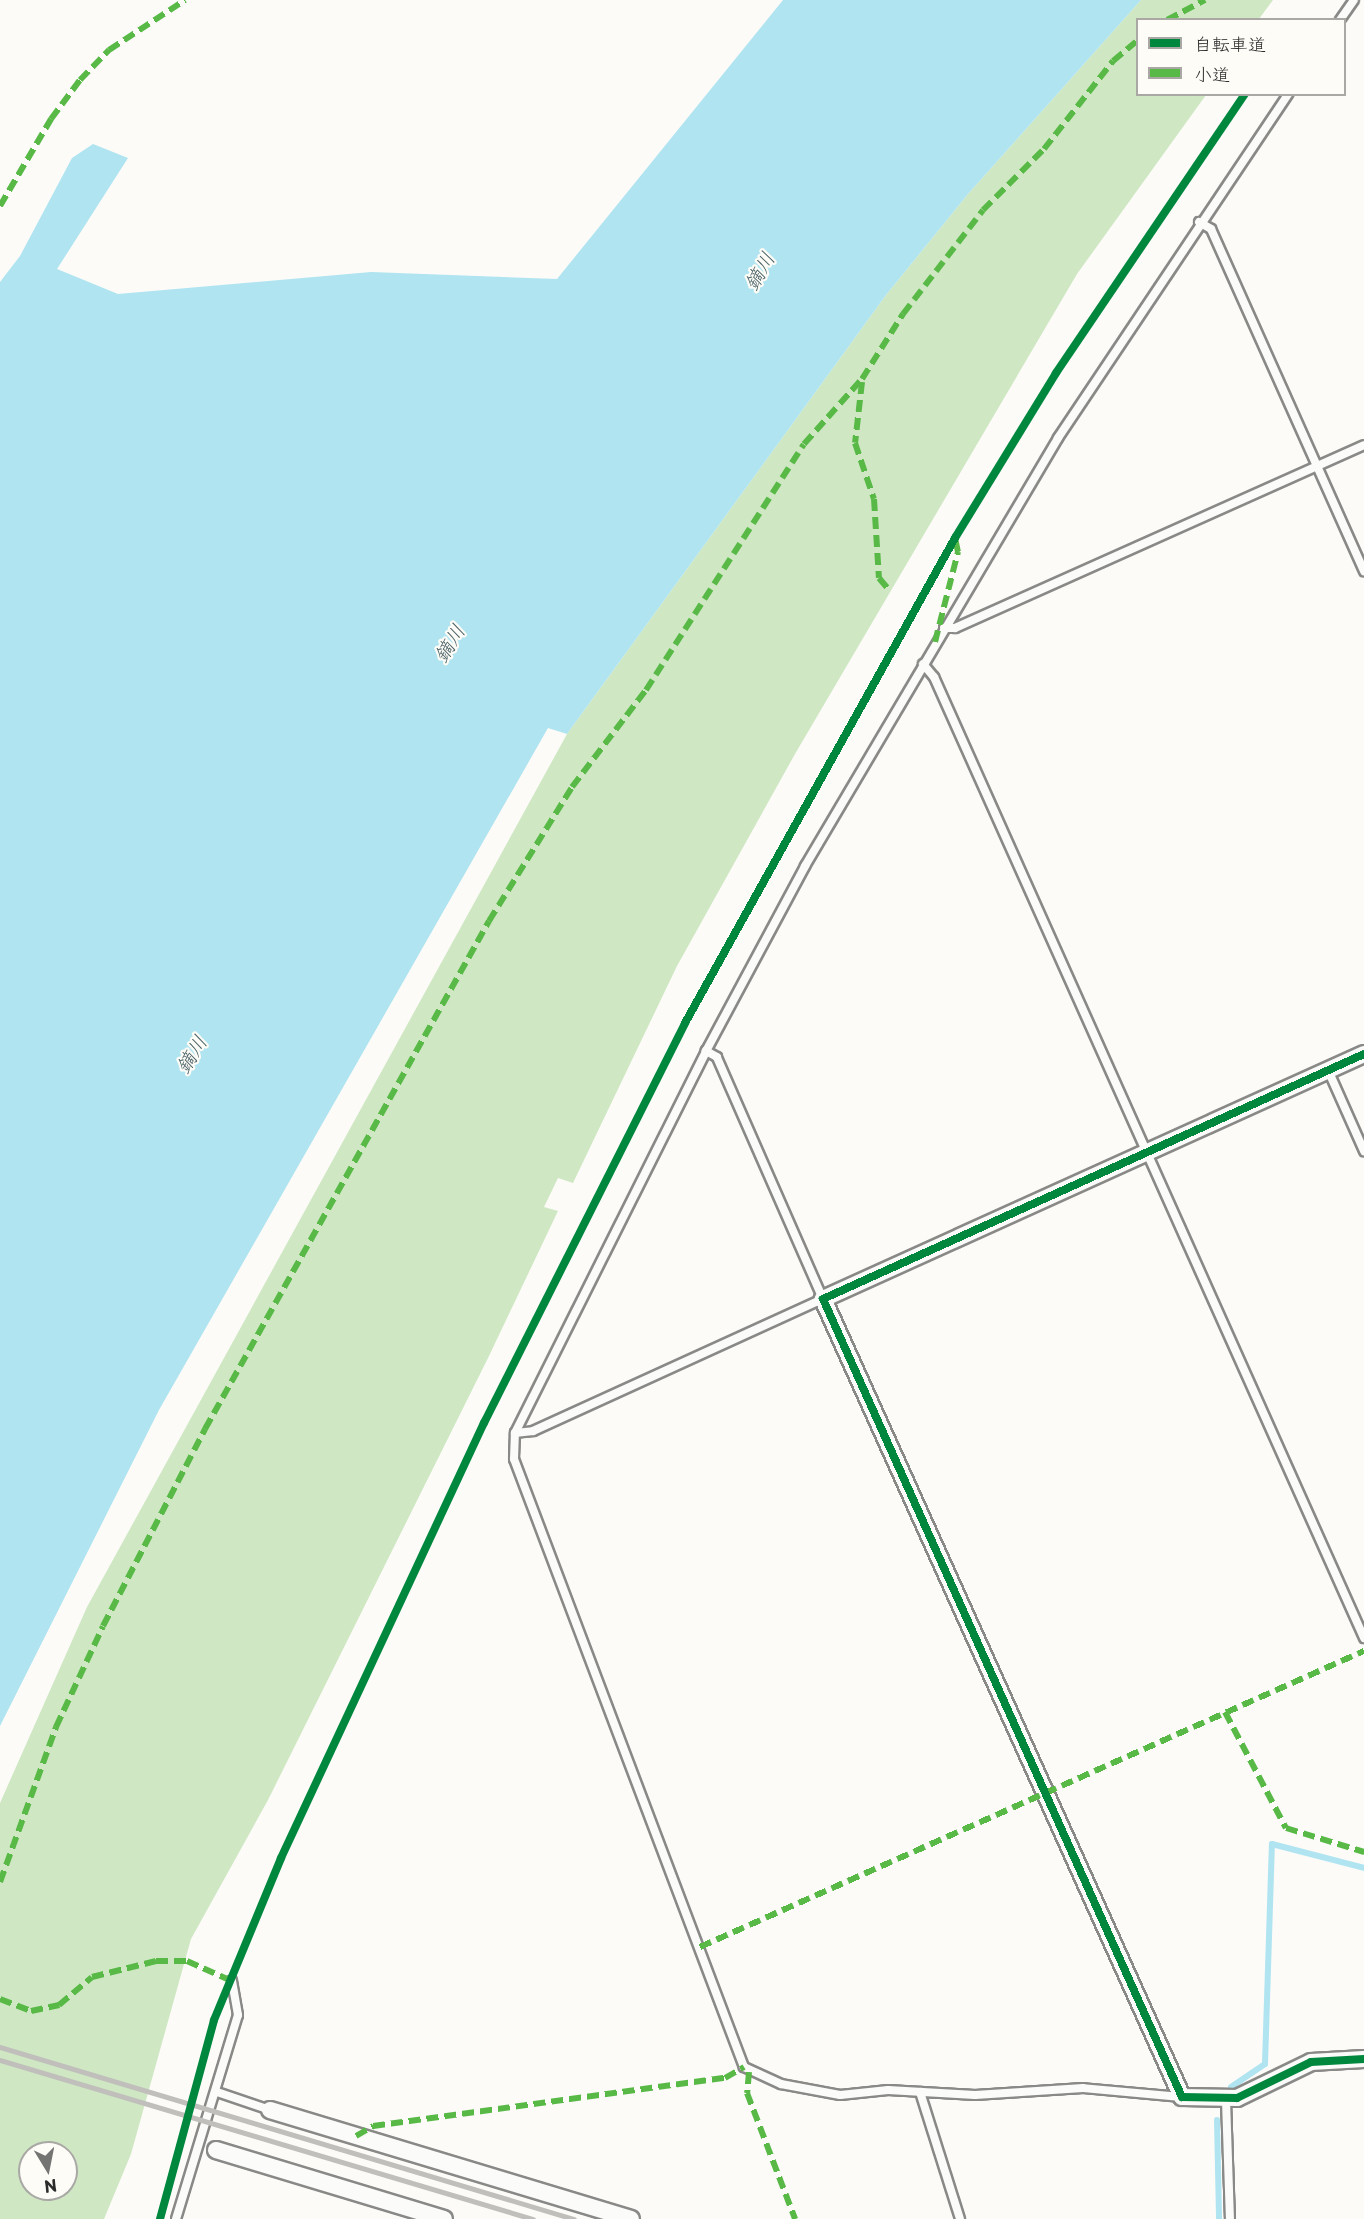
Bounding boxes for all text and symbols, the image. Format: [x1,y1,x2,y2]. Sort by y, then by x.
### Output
legend [1136,18,1346,96]
text: 自転車道 [1194,30,1266,57]
text: 小道 [1194,60,1230,87]
water label: 鏑川 [739,248,779,294]
water label: 鏑川 [428,620,470,666]
water label: 鏑川 [170,1031,212,1077]
north arrow [18,2141,78,2201]
text: N [42,2174,59,2200]

